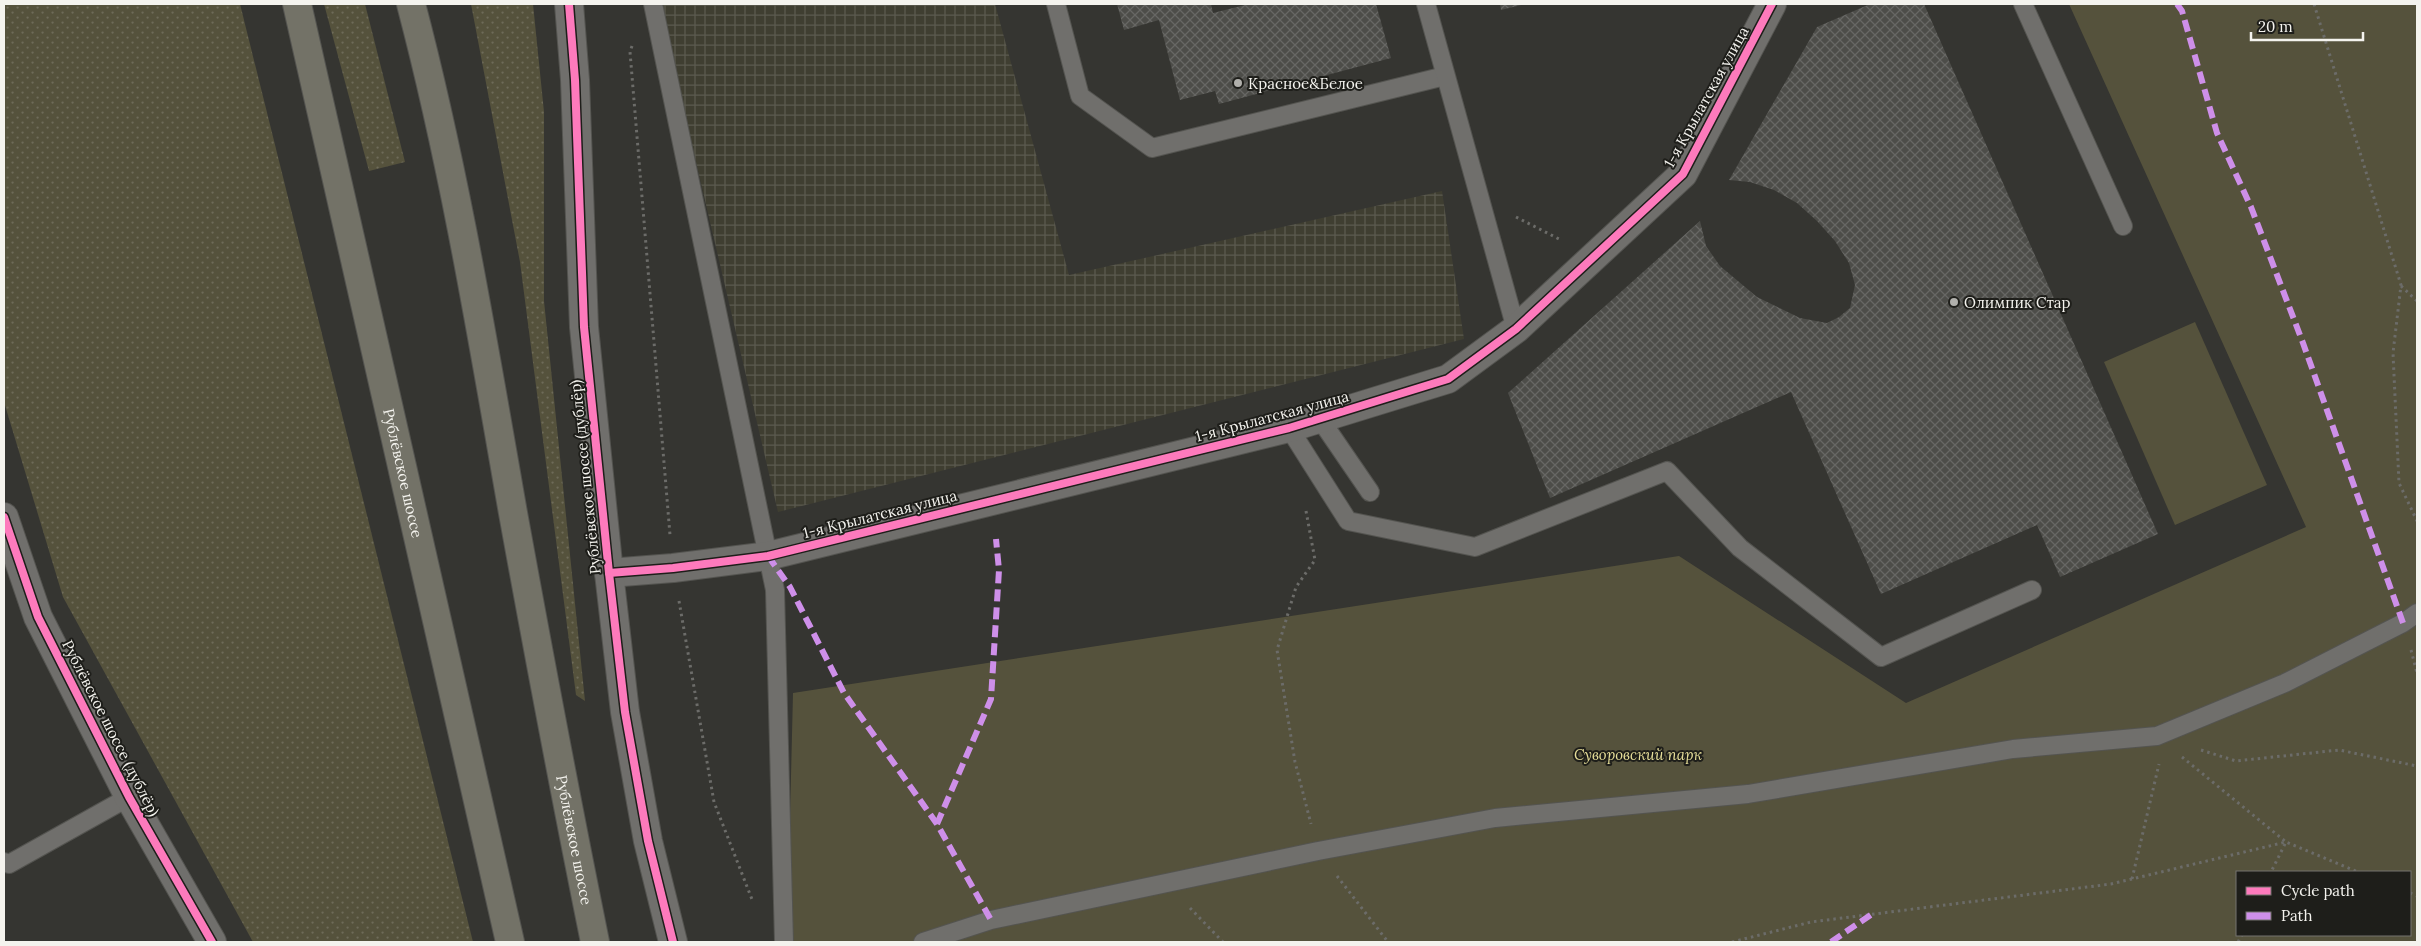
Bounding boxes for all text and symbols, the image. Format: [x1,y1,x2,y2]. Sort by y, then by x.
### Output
scale bar [2251,10,2364,42]
text: 20 m [2258,17,2293,36]
street label: 1-я Крылатская улица [1659,23,1753,171]
place label: Красное&Белое [1248,74,1363,93]
marker: Красное&Белое [1232,77,1244,89]
place label: Олимпик Стар [1964,293,2071,312]
marker: Олимпик Стар [1948,296,1960,308]
street label: Рублёвское шоссе (дублёр) [565,378,606,575]
street label: 1-я Крылатская улица [1193,386,1351,446]
street label: Рублёвское шоссе [380,407,427,540]
street label: 1-я Крылатская улица [801,486,959,542]
street label: Рублёвское шоссе (дублёр) [57,637,164,820]
park label: Суворовский парк [1574,745,1703,764]
street label: Рублёвское шоссе [553,773,597,907]
legend [2236,871,2411,936]
text: Cycle path [2281,881,2355,900]
text: Path [2281,906,2312,925]

